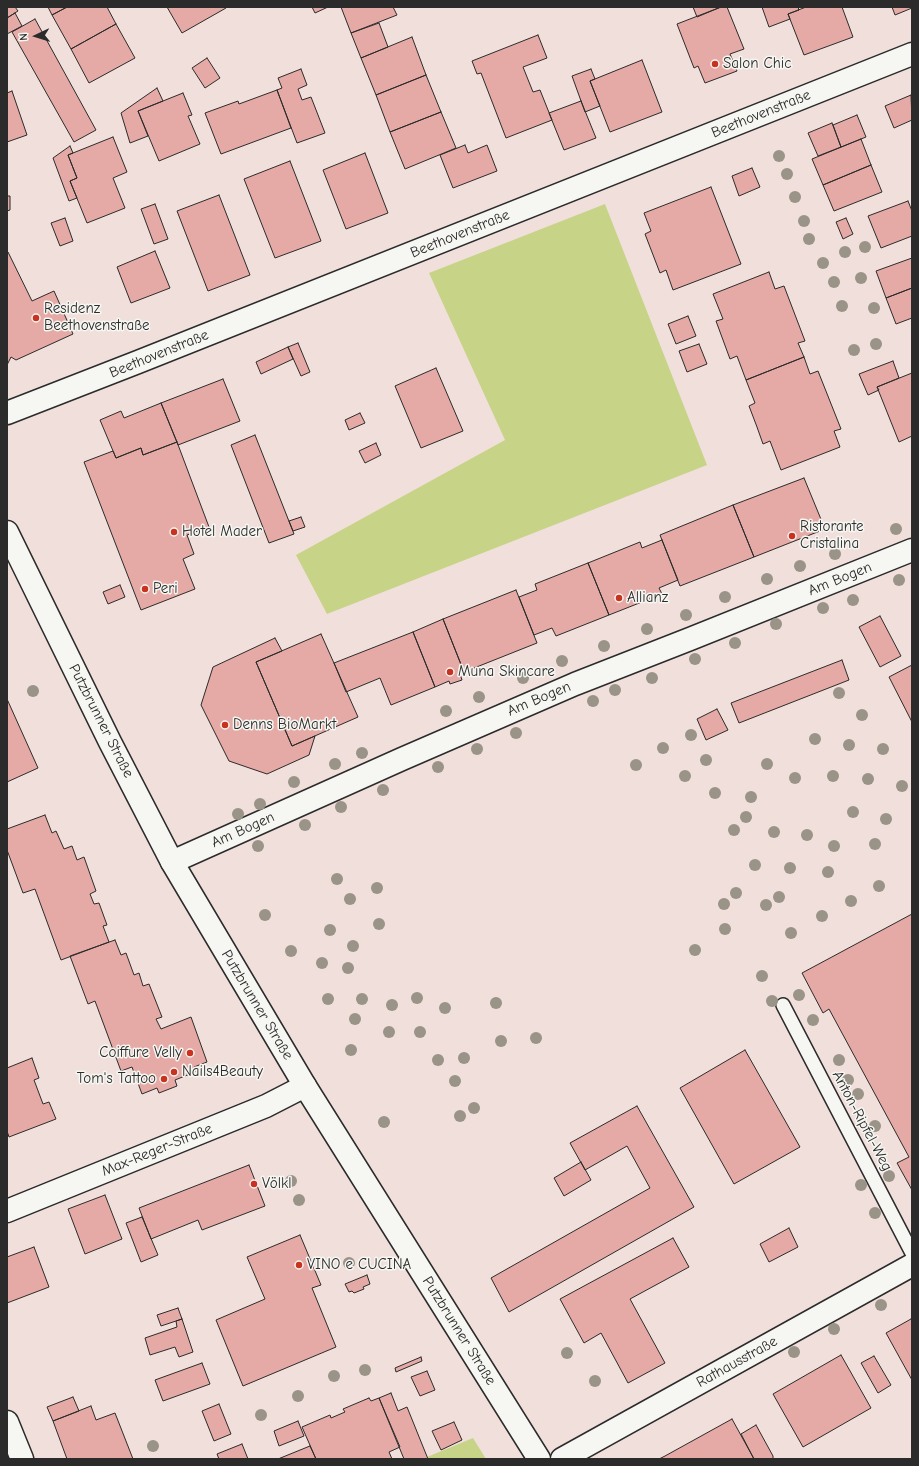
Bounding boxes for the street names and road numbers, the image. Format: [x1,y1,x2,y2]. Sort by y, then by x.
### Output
street label: Beethovenstraße [709,86,813,142]
street label: Beethovenstraße [408,206,512,262]
street label: Beethovenstraße [107,326,211,382]
street label: Am Bogen [806,558,874,600]
street label: Putzbrunner Straße [65,661,137,781]
street label: Am Bogen [505,678,573,720]
street label: Am Bogen [209,808,277,852]
street label: Putzbrunner Straße [217,947,297,1063]
street label: Anton-Ripfel-Weg [828,1068,896,1174]
street label: Max-Reger-Straße [99,1120,215,1180]
street label: Putzbrunner Straße [418,1273,500,1389]
street label: Rathausstraße [693,1332,781,1392]

